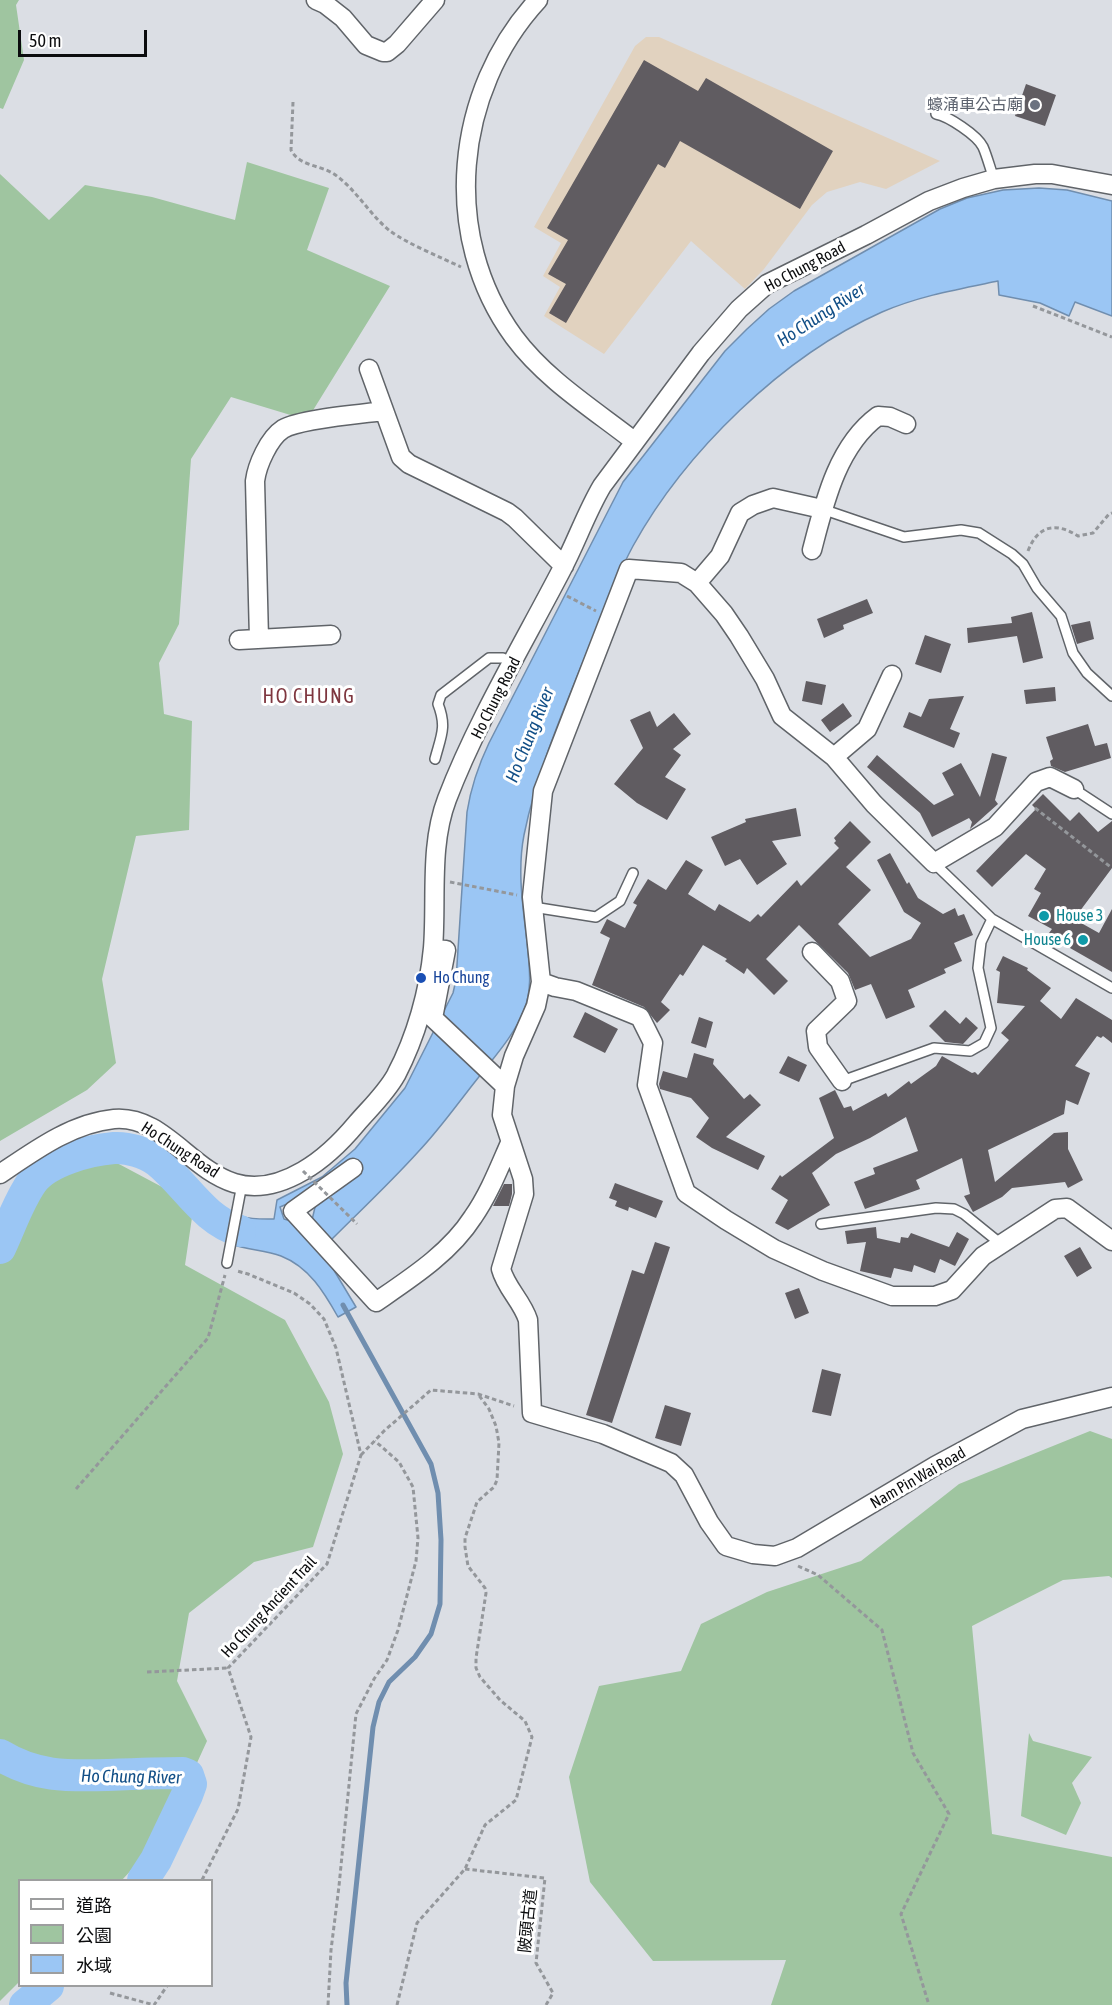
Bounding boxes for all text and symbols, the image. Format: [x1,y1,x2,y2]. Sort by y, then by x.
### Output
scale bar [21,18,150,56]
text: 50 m [29,30,61,51]
place label: 蠔涌車公古廟 [927,95,1023,115]
marker: 蠔涌車公古廟 [1028,98,1042,112]
street label: Ho Chung Road [761,238,849,296]
water label: Ho Chung River [773,279,869,351]
street label: Ho Chung Road [467,654,525,742]
water label: Ho Chung River [501,684,559,786]
district label: HO CHUNG [263,685,355,709]
place label: House 3 [1056,906,1103,926]
marker: House 3 [1037,909,1051,923]
place label: House 6 [1024,930,1071,950]
marker: House 6 [1076,933,1090,947]
place label: Ho Chung [433,968,489,988]
marker: Ho Chung [414,971,428,985]
street label: Ho Chung Road [137,1118,223,1182]
street label: Nam Pin Wai Road [867,1443,969,1513]
street label: Ho Chung Ancient Trail [217,1552,321,1662]
water label: Ho Chung River [81,1765,181,1789]
legend [18,1879,213,1987]
street label: 陂頭古道 [515,1888,541,1954]
text: 道路 [76,1895,112,1916]
text: 公園 [76,1925,112,1946]
text: 水域 [76,1955,112,1976]

